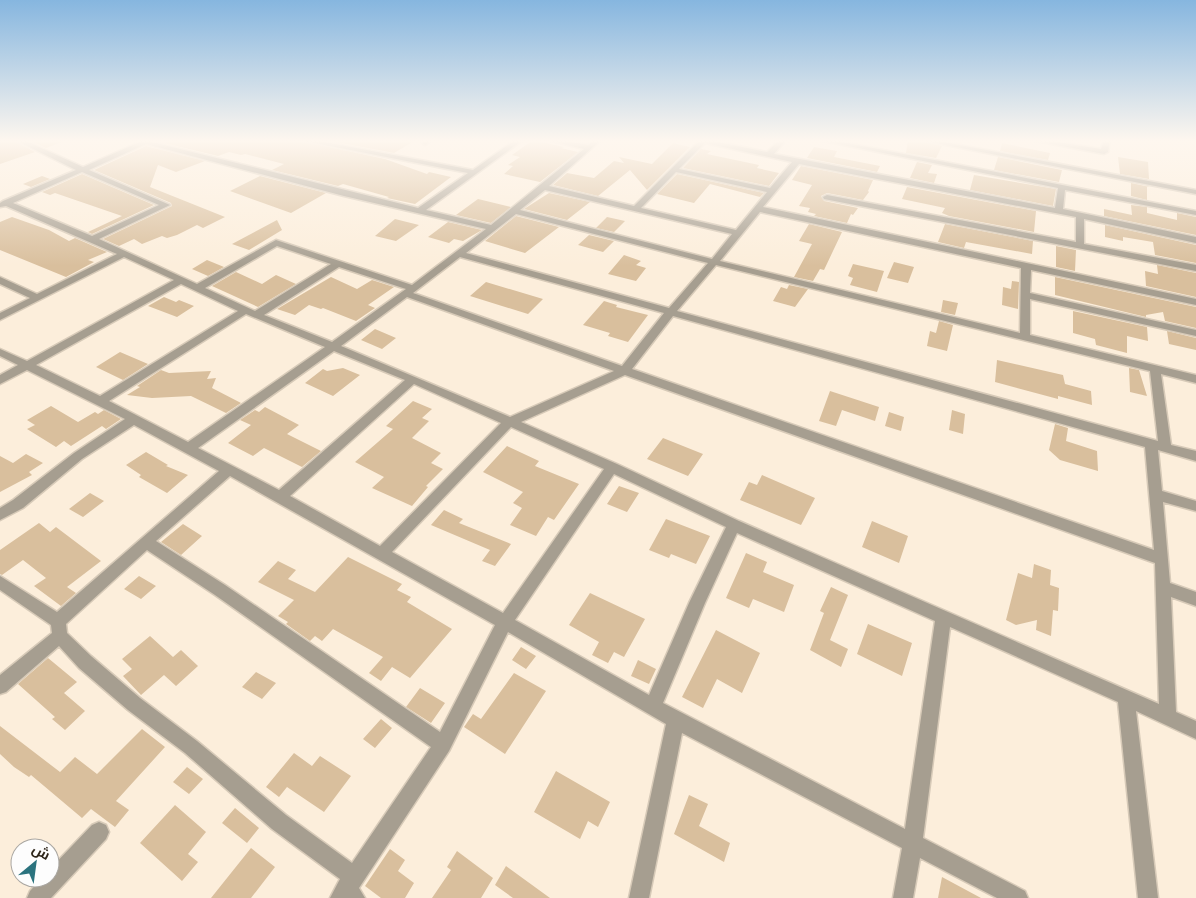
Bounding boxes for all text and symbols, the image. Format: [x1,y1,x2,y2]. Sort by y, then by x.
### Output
north arrow [10,838,60,888]
text: ش [29,839,54,864]

